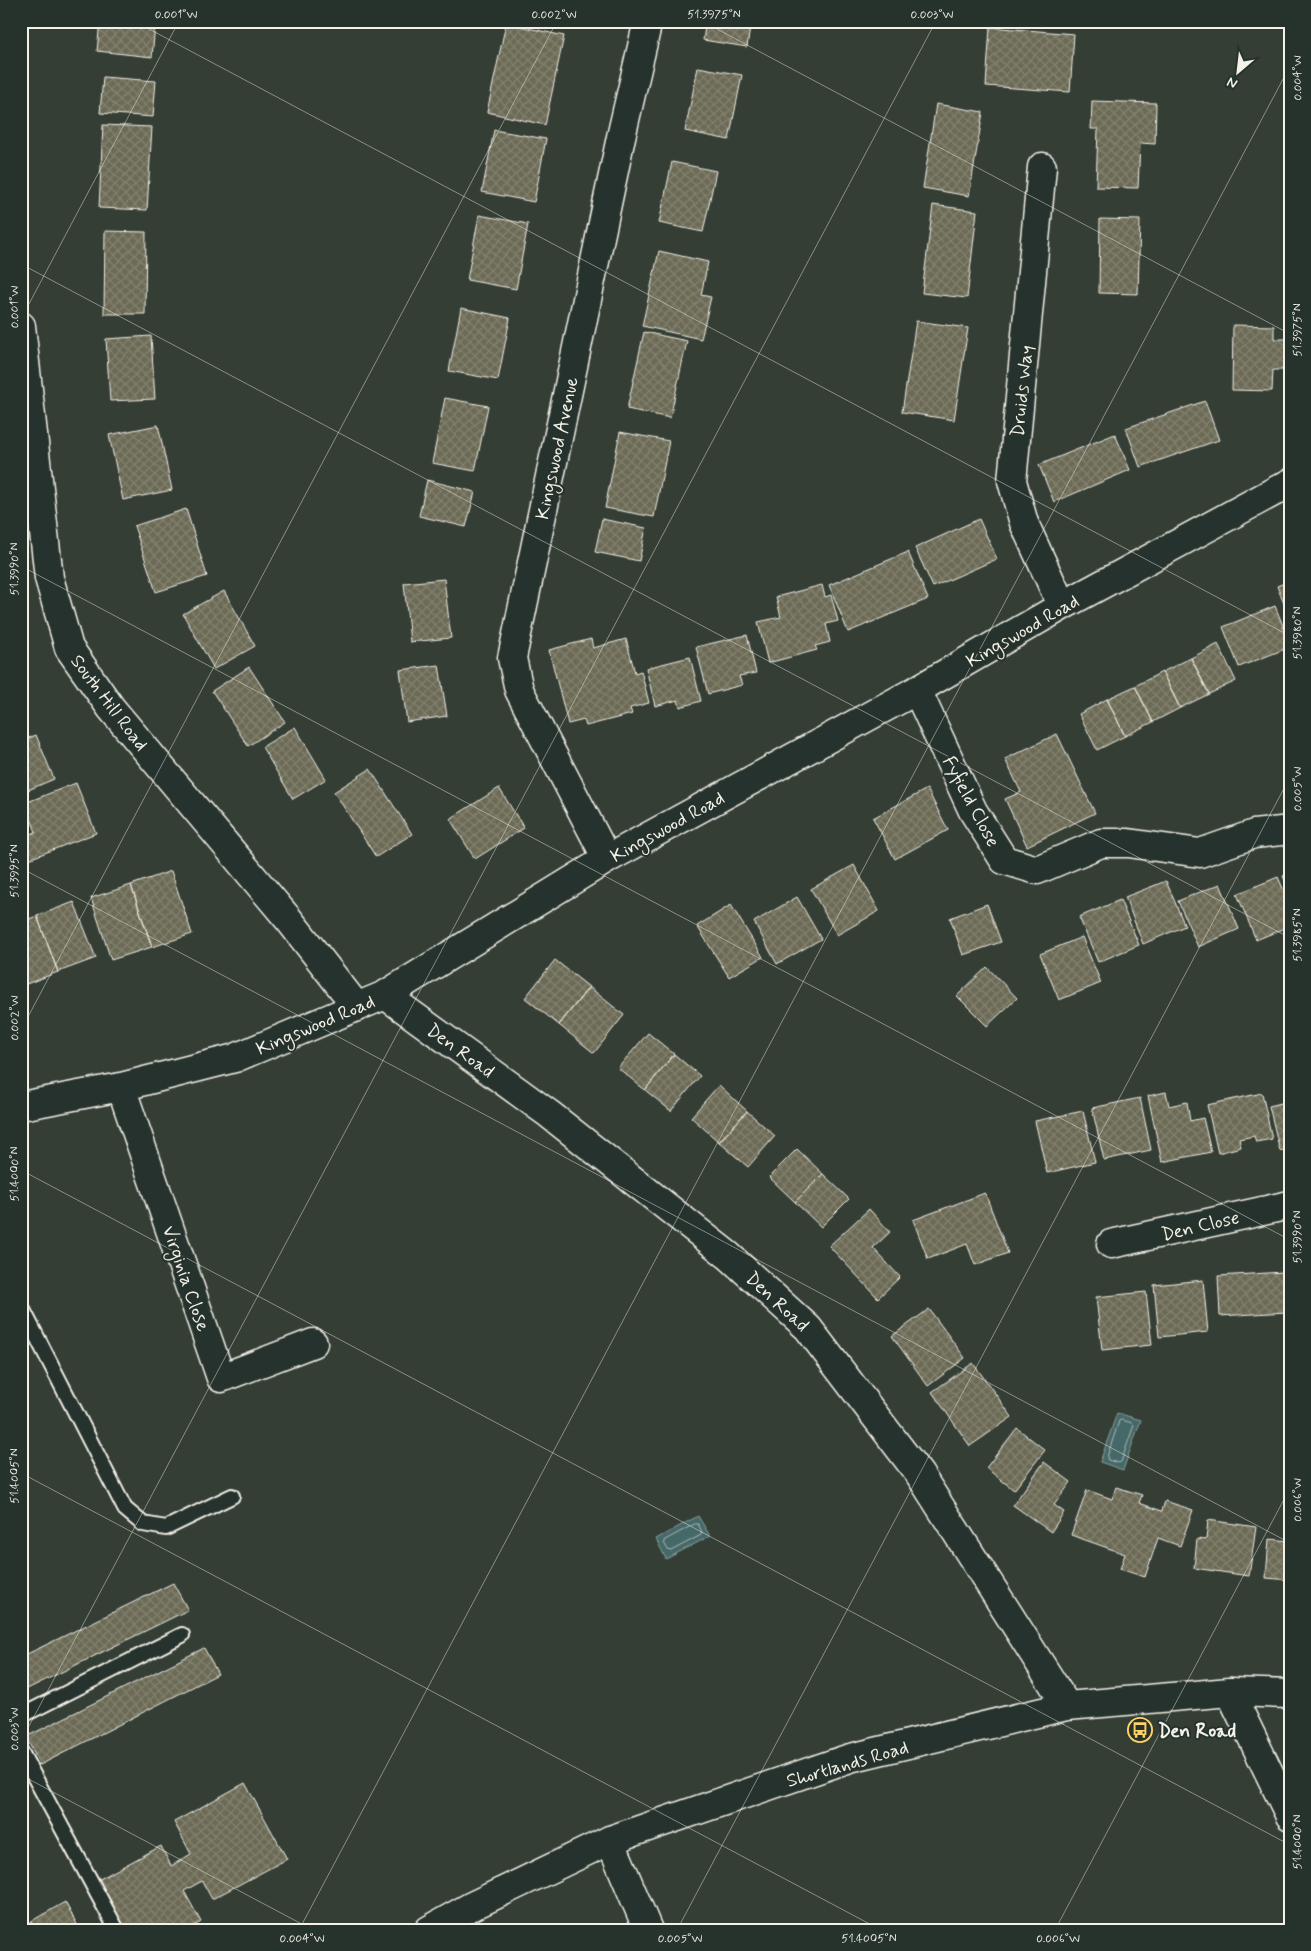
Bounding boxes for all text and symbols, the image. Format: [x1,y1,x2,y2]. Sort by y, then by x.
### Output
text: 0.001°W [155,7,197,23]
text: 0.002°W [531,7,577,23]
text: 51.3975°N [687,7,741,23]
text: 0.003°W [911,7,954,23]
north arrow [1214,48,1264,98]
text: 0.004°W [1290,55,1306,101]
text: N [1224,72,1241,93]
text: 0.001°W [7,286,23,328]
text: 51.3975°N [1290,303,1306,357]
street label: Druids Way [1005,344,1040,438]
street label: Kingswood Avenue [530,375,587,522]
text: 51.3990°N [7,543,23,595]
street label: Kingswood Road [962,589,1085,675]
text: 51.3980°N [1290,606,1306,660]
street label: South Hill Road [64,650,153,756]
street label: Fyfield Close [936,752,1005,852]
text: 0.005°W [1290,767,1306,811]
street label: Kingswood Road [606,786,730,871]
text: 51.3995°N [7,844,23,898]
text: 51.3985°N [1290,908,1306,962]
street label: Kingswood Road [252,989,379,1063]
text: 0.002°W [7,995,23,1041]
street label: Den Road [421,1018,499,1084]
text: 51.4000°N [7,1146,23,1202]
street label: Den Close [1159,1205,1242,1248]
text: 51.3990°N [1290,1211,1306,1263]
street label: Virginia Close [154,1222,215,1335]
street label: Den Road [740,1266,814,1338]
text: 51.4005°N [7,1448,23,1504]
text: 0.006°W [1290,1478,1306,1522]
text: 0.003°W [7,1707,23,1750]
bus stop icon: Den Road [1127,1717,1153,1743]
place label: Den Road [1158,1719,1237,1744]
street label: Shortlands Road [784,1735,911,1794]
text: 51.4000°N [1290,1814,1306,1870]
text: 0.004°W [279,1931,325,1947]
text: 0.005°W [658,1931,702,1947]
text: 51.4005°N [841,1931,897,1947]
text: 0.006°W [1036,1931,1080,1947]

